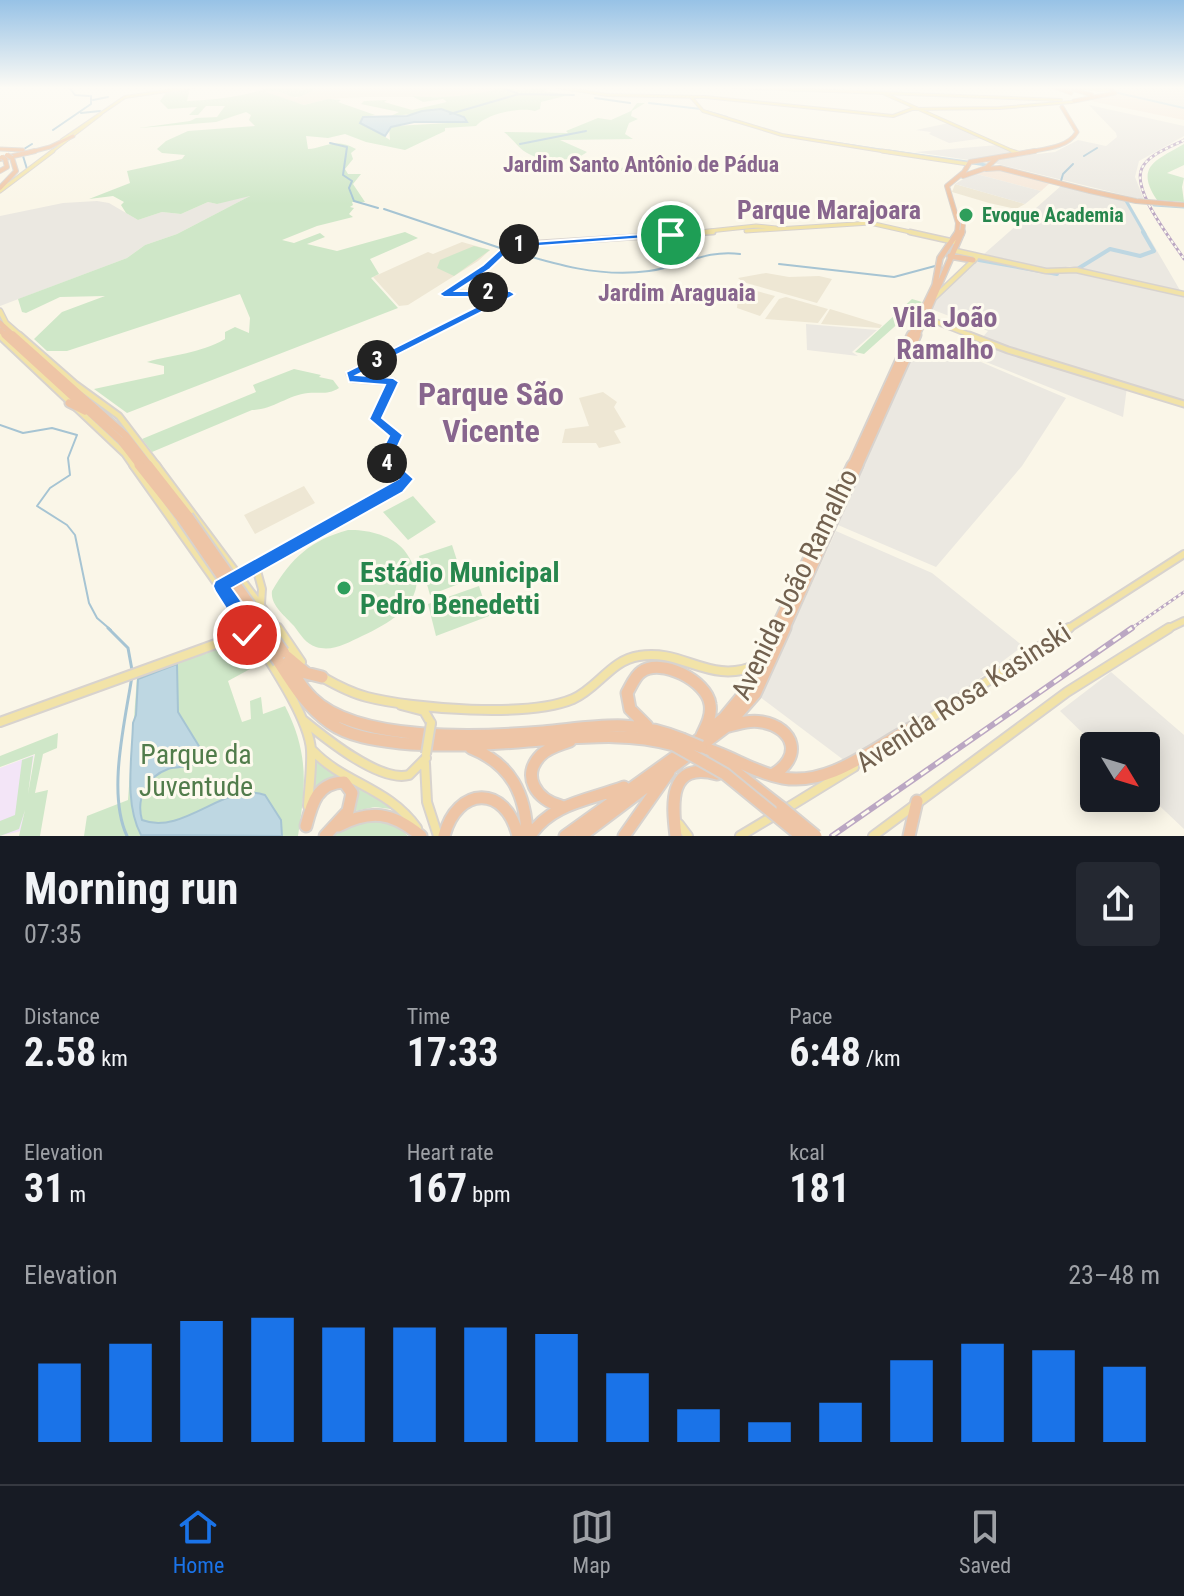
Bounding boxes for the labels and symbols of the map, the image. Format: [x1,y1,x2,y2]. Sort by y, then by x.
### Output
district label: Jardim Santo Antônio de Pádua [503,152,779,177]
district label: Parque Marajoara [737,195,921,225]
pin [637,201,705,269]
place label: Evoque Academia [982,203,1124,227]
marker: Evoque Academia [957,206,975,224]
pin: 1 [499,224,539,264]
pin: 2 [468,272,508,312]
district label: Jardim Araguaia [598,279,756,307]
district label: Vila João Ramalho [893,301,997,366]
pin: 3 [357,340,397,380]
district label: Parque São Vicente [418,375,564,450]
pin: 4 [367,443,407,483]
street label: Avenida João Ramalho [724,464,865,705]
place label: Estádio Municipal Pedro Benedetti [360,556,559,621]
marker: Estádio Municipal Pedro Benedetti [335,579,353,597]
pin [213,601,281,669]
street label: Avenida Rosa Kasinski [850,616,1077,779]
north arrow [1080,732,1160,812]
park label: Parque da Juventude [139,738,253,803]

